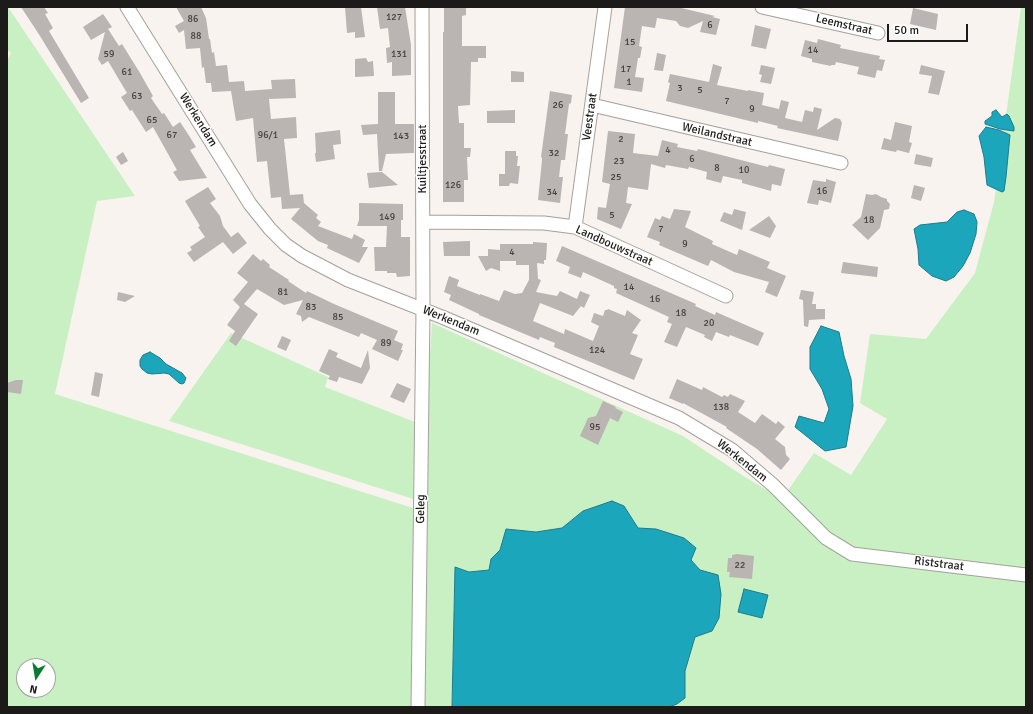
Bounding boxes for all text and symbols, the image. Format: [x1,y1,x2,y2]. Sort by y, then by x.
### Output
house number: 127 [386,11,402,23]
street label: Leemstraat [814,12,874,38]
house number: 86 [188,13,198,25]
scale bar [889,16,970,42]
house number: 6 [707,19,713,31]
text: 50 m [894,23,919,38]
house number: 88 [191,30,201,42]
house number: 15 [625,36,635,48]
house number: 14 [808,44,818,56]
house number: 59 [104,48,114,60]
house number: 131 [391,48,407,60]
house number: 17 [621,63,631,75]
house number: 61 [122,66,132,78]
house number: 1 [626,76,632,88]
house number: 3 [677,82,683,94]
house number: 5 [697,84,703,96]
house number: 63 [132,90,142,102]
street label: Werkendam [176,91,220,149]
street label: Veestraat [580,92,600,142]
house number: 7 [724,95,730,107]
house number: 26 [553,99,563,111]
house number: 9 [749,103,755,115]
house number: 65 [147,114,157,126]
street label: Weilandstraat [681,120,753,150]
street label: Kuiltjesstraat [416,125,430,193]
house number: 67 [167,129,177,141]
house number: 96/1 [258,129,278,141]
house number: 143 [393,130,409,142]
house number: 2 [618,133,624,145]
house number: 4 [665,144,671,156]
house number: 32 [549,147,559,159]
house number: 6 [689,153,695,165]
house number: 23 [614,155,624,167]
house number: 8 [714,162,720,174]
house number: 10 [739,164,749,176]
house number: 25 [611,171,621,183]
house number: 126 [445,179,461,191]
house number: 16 [817,185,827,197]
house number: 34 [547,186,557,198]
house number: 5 [609,209,615,221]
house number: 149 [379,211,395,223]
house number: 18 [864,214,874,226]
street label: Landbouwstraat [573,223,655,269]
house number: 7 [658,223,664,235]
house number: 9 [682,238,688,250]
house number: 4 [509,246,515,258]
house number: 14 [624,281,634,293]
house number: 81 [278,286,288,298]
house number: 16 [650,293,660,305]
house number: 83 [306,301,316,313]
street label: Werkendam [420,303,482,339]
house number: 18 [676,307,686,319]
house number: 85 [333,311,343,323]
house number: 20 [704,317,714,329]
house number: 89 [381,337,391,349]
house number: 124 [589,344,605,356]
house number: 138 [713,401,729,413]
house number: 95 [590,421,600,433]
street label: Werkendam [714,437,770,485]
street label: Geleg [414,494,428,524]
street label: Riststraat [913,554,965,574]
house number: 22 [735,559,745,571]
north arrow [16,658,56,698]
text: N [29,682,39,696]

